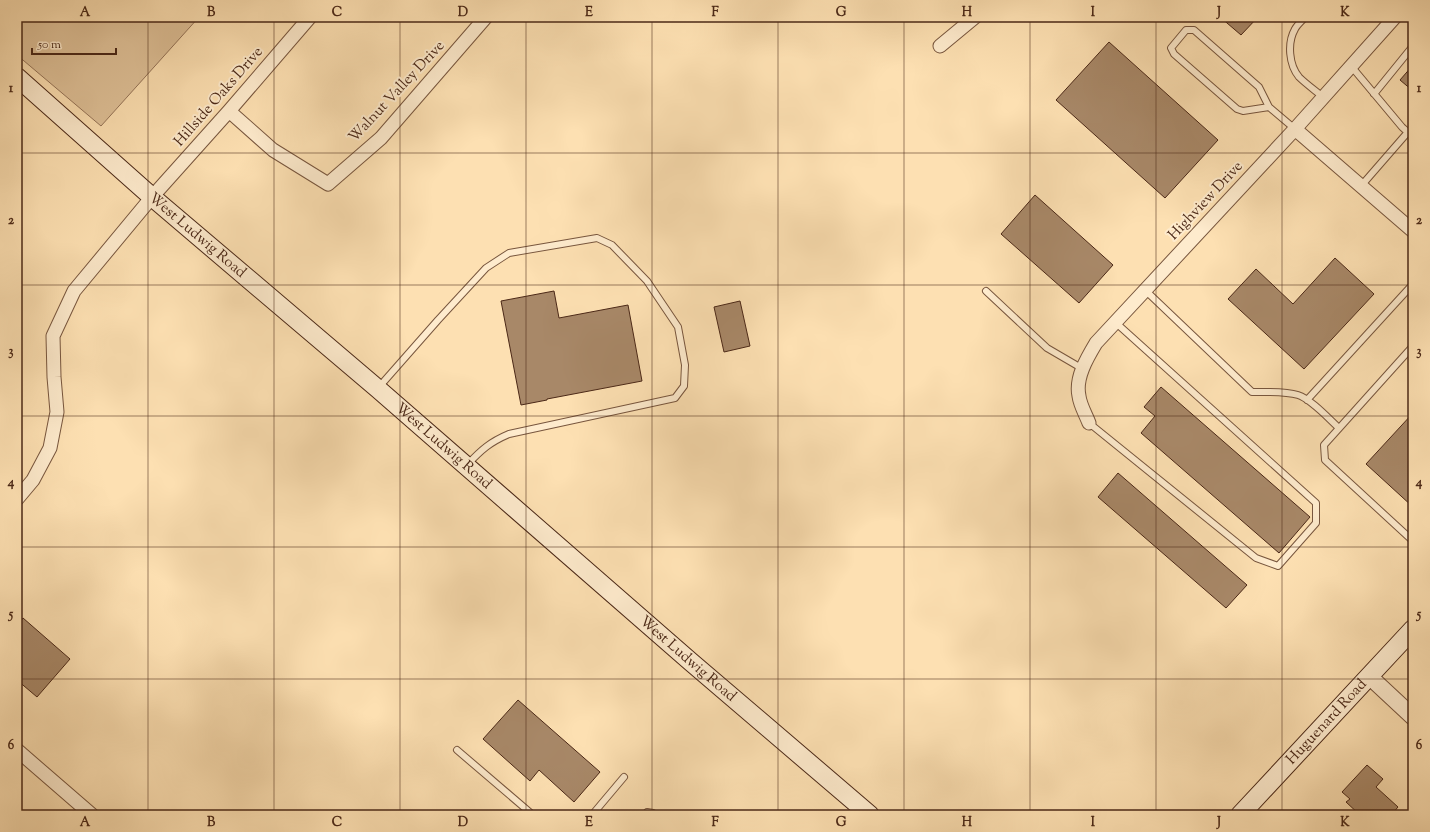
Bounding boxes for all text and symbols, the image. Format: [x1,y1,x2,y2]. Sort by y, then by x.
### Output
text: A [80,4,91,22]
text: B [207,4,216,22]
text: C [332,4,342,22]
text: D [458,4,468,22]
text: E [585,4,593,22]
text: F [711,4,719,22]
text: G [836,4,847,22]
text: H [962,4,973,22]
text: I [1091,4,1096,22]
text: J [1216,4,1221,22]
text: K [1340,4,1350,22]
scale bar [32,30,116,56]
text: 50 m [37,36,61,54]
street label: Walnut Valley Drive [344,36,450,148]
street label: Hillside Oaks Drive [170,43,268,151]
text: 1 [9,80,14,98]
text: 1 [1417,80,1422,98]
street label: Highview Drive [1164,157,1248,245]
street label: West Ludwig Road [144,188,251,283]
text: 2 [8,212,15,230]
text: 2 [1416,212,1423,230]
text: 3 [8,343,14,361]
text: 3 [1416,343,1422,361]
street label: West Ludwig Road [390,398,497,494]
text: 4 [7,474,15,492]
text: 4 [1415,474,1423,492]
text: 5 [8,606,14,624]
text: 5 [1416,606,1422,624]
street label: West Ludwig Road [635,611,741,707]
street label: Huguenard Road [1281,674,1372,769]
text: 6 [8,737,15,755]
text: 6 [1416,737,1423,755]
text: A [80,814,91,832]
text: B [207,814,216,832]
text: C [332,814,342,832]
text: D [458,814,468,832]
text: E [585,814,593,832]
text: F [711,814,719,832]
text: G [836,814,847,832]
text: H [962,814,973,832]
text: I [1091,814,1096,832]
text: J [1216,814,1221,832]
text: K [1340,814,1350,832]

